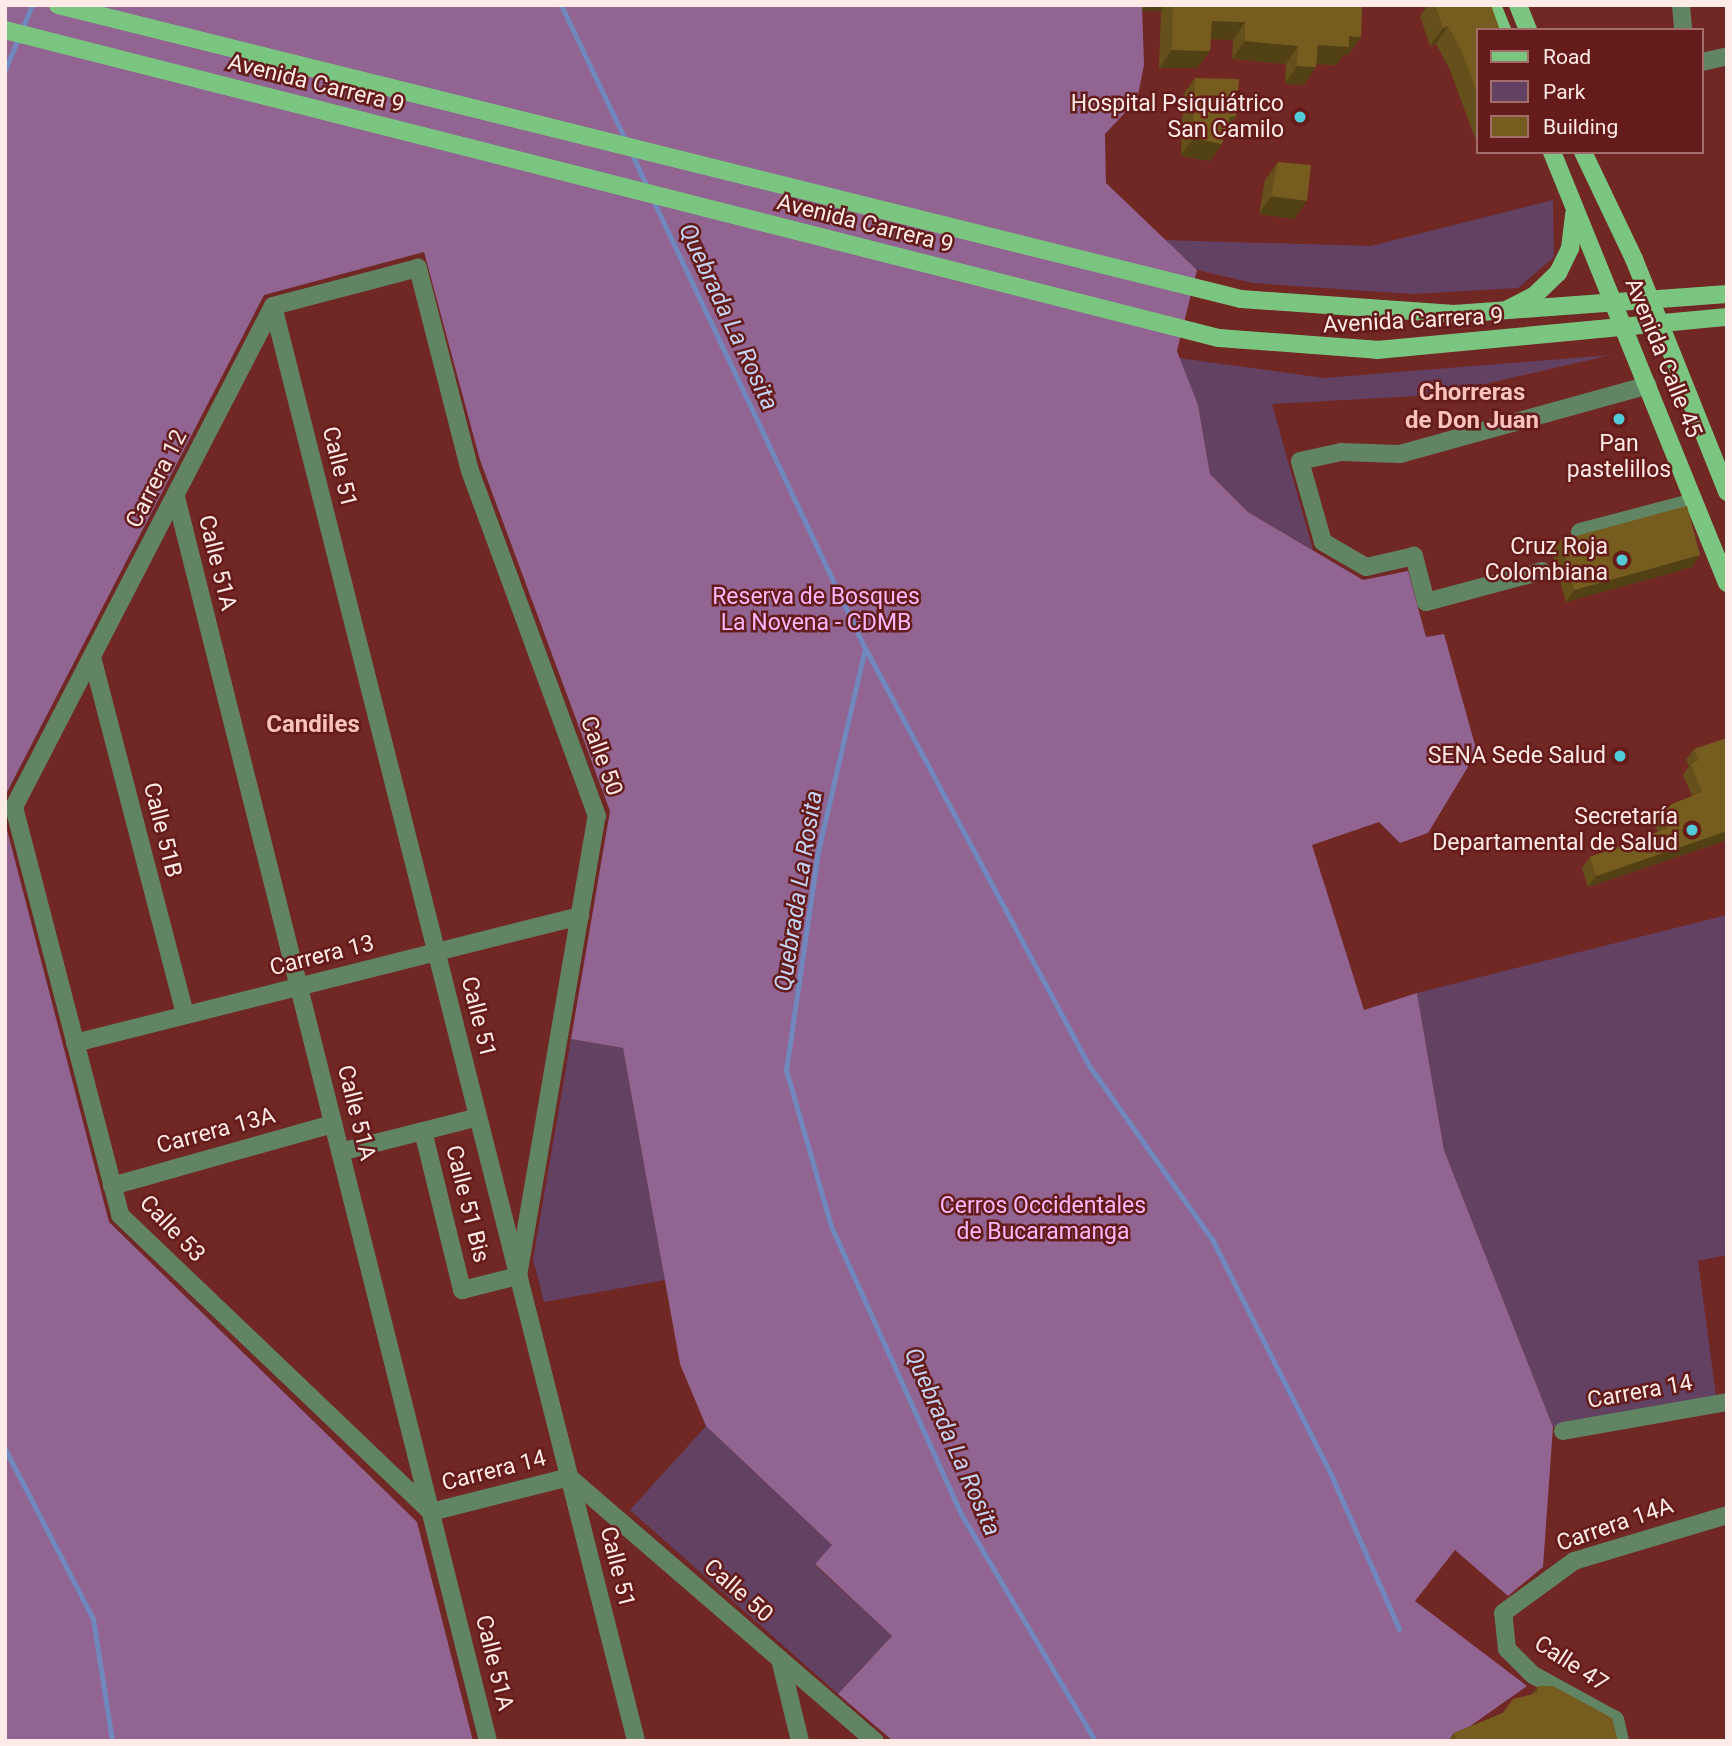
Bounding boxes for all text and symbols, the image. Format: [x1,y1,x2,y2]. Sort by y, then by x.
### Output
legend [1476,28,1704,154]
text: Road [1543,45,1591,69]
street label: Avenida Carrera 9 [225,49,407,119]
text: Park [1543,80,1585,104]
place label: Hospital Psiquiátrico San Camilo [1071,90,1284,144]
marker: Hospital Psiquiátrico San Camilo [1290,107,1310,127]
text: Building [1543,115,1618,139]
street label: Avenida Carrera 9 [774,189,956,259]
water label: Quebrada La Rosita [672,219,784,415]
street label: Avenida Calle 45 [1618,274,1708,442]
street label: Avenida Carrera 9 [1322,302,1504,340]
district label: Chorreras de Don Juan [1405,379,1539,435]
marker: Pan pastelillos [1611,411,1627,427]
street label: Calle 51 [316,424,362,510]
street label: Carrera 12 [121,425,193,533]
place label: Pan pastelillos [1567,430,1671,484]
street label: Calle 51A [192,512,242,614]
place label: Cruz Roja Colombiana [1485,533,1608,587]
marker: Cruz Roja Colombiana [1614,552,1630,568]
park label: Reserva de Bosques La Novena - CDMB [712,583,920,637]
district label: Candiles [266,711,360,739]
street label: Calle 50 [574,713,628,799]
place label: SENA Sede Salud [1428,742,1606,770]
marker: SENA Sede Salud [1612,748,1628,764]
street label: Calle 51B [137,780,187,880]
water label: Quebrada La Rosita [769,789,829,993]
place label: Secretaría Departamental de Salud [1432,803,1678,857]
marker: Secretaría Departamental de Salud [1684,822,1700,838]
street label: Carrera 13 [267,930,377,982]
street label: Calle 51 [455,974,501,1060]
street label: Calle 51A [331,1062,381,1164]
street label: Carrera 13A [154,1102,278,1160]
street label: Calle 51 Bis [439,1142,495,1266]
street label: Calle 53 [133,1190,211,1268]
park label: Cerros Occidentales de Bucaramanga [940,1192,1146,1246]
water label: Quebrada La Rosita [898,1344,1006,1540]
street label: Carrera 14 [1585,1369,1695,1415]
street label: Carrera 14 [439,1445,549,1497]
street label: Carrera 14A [1553,1492,1677,1558]
street label: Calle 51 [594,1524,640,1610]
street label: Calle 50 [698,1554,778,1628]
street label: Calle 51A [469,1612,519,1714]
street label: Calle 47 [1529,1630,1613,1698]

